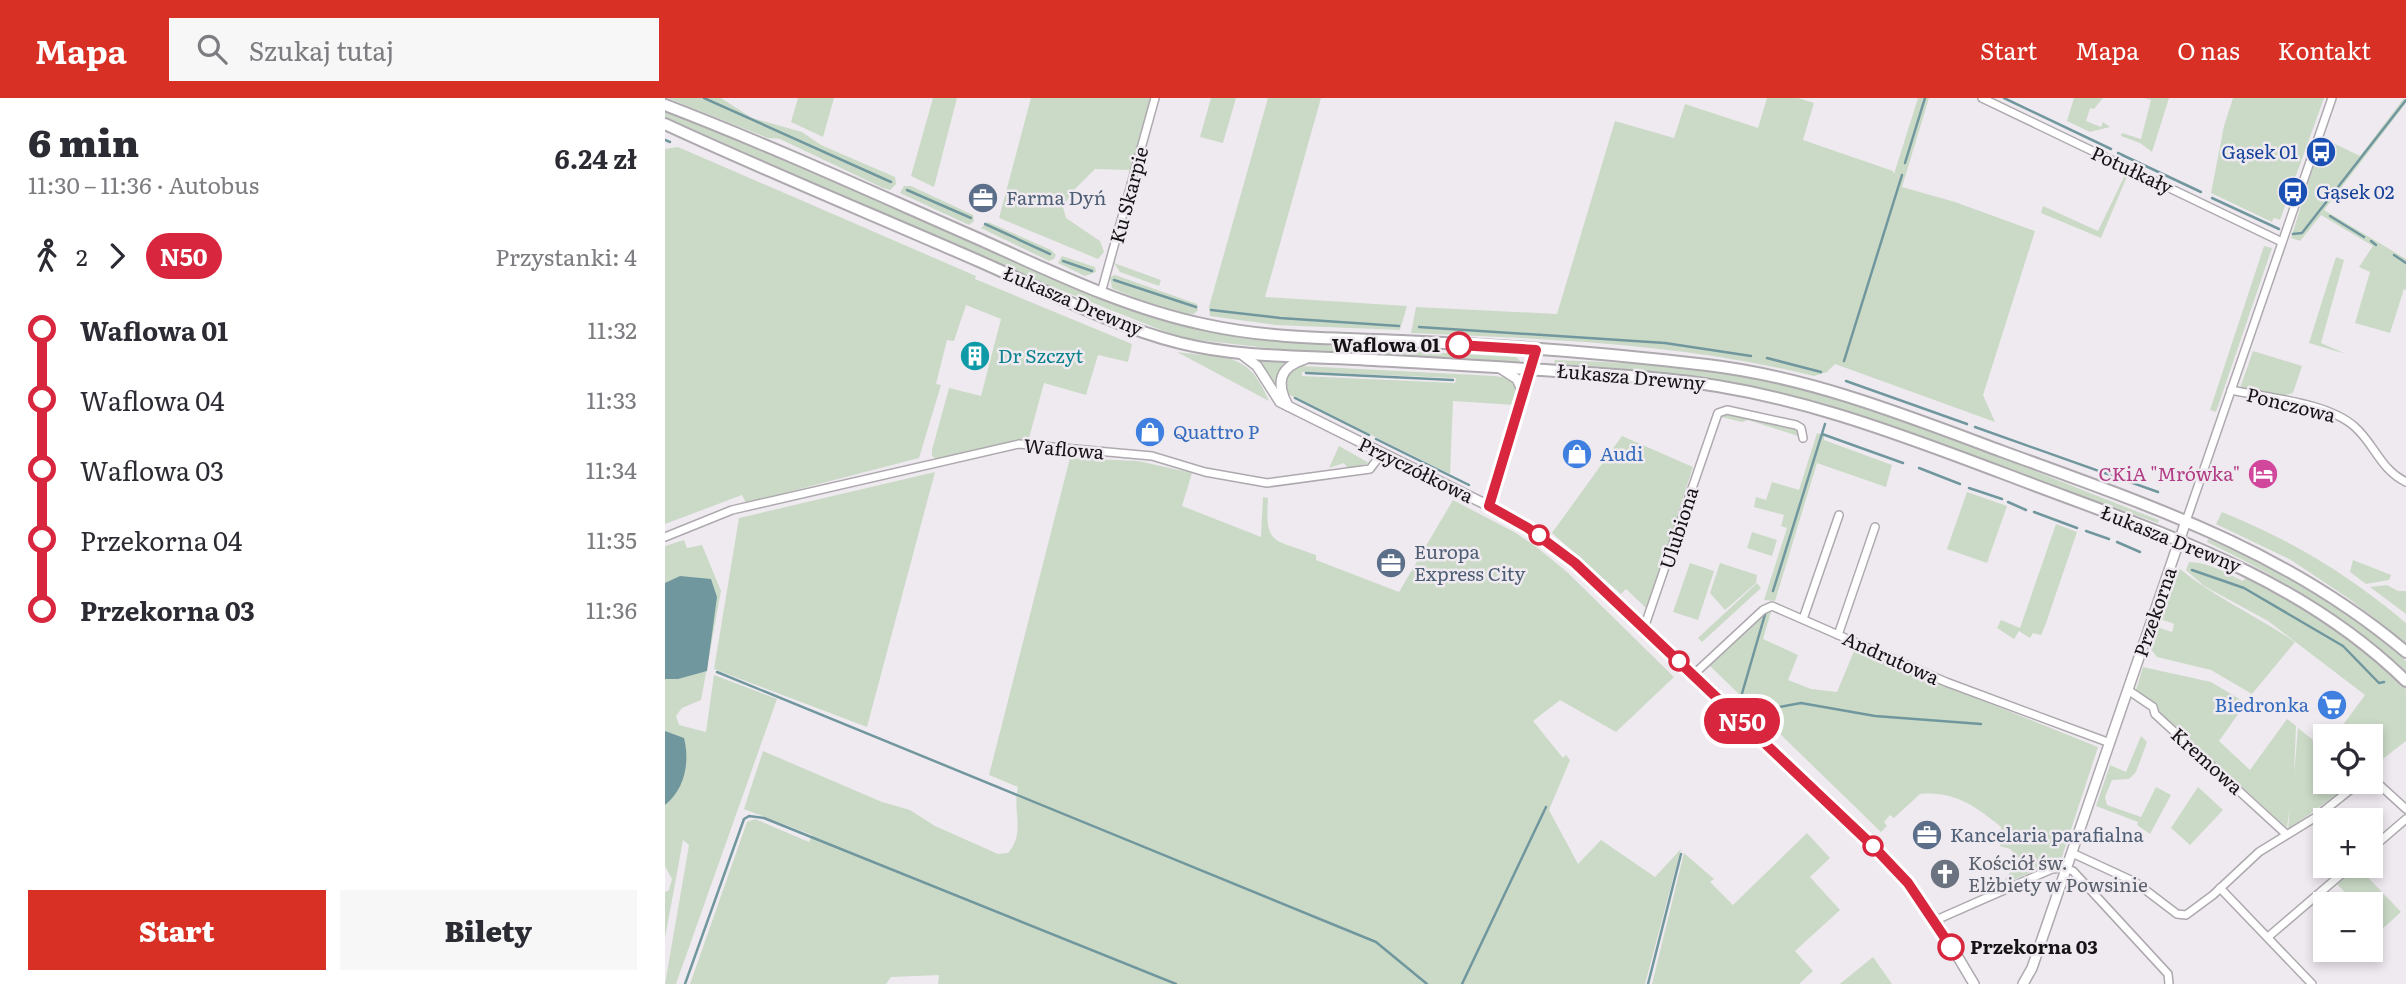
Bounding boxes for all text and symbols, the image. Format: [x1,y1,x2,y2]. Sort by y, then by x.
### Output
search box [169,18,659,81]
text: Mapa [35,25,127,74]
icon: search [193,30,231,68]
text: Szukaj tutaj [249,30,394,69]
text: Start [1980,32,2037,67]
text: Mapa [2075,32,2139,67]
text: O nas [2177,32,2240,67]
text: Kontakt [2278,32,2371,67]
text: 6 min [28,112,139,169]
bus stop icon: Gąsek 01 [2304,135,2338,169]
place label: Gąsek 01 [2221,137,2298,165]
text: 6.24 zł [555,138,637,177]
street label: Potułkały [2087,138,2178,200]
street label: Ku Skarpie [1102,143,1154,246]
text: 11:30 – 11:36 · Autobus [28,167,259,201]
bus stop icon: Gąsek 02 [2276,175,2310,209]
place label: Gąsek 02 [2316,177,2394,205]
office icon: Farma Dyń [966,181,1000,215]
place label: Farma Dyń [1006,183,1106,211]
icon: walk [28,237,66,275]
icon: forward [98,237,136,275]
text: N50 [160,238,208,273]
text: 2 [76,239,88,273]
text: Przystanki: 4 [495,239,637,273]
street label: Łukasza Drewny [999,258,1147,342]
text: Waflowa 01 [80,310,228,349]
text: 11:32 [587,312,637,346]
place label: Waflowa 01 [1332,330,1440,358]
marker: Waflowa 01 [1446,332,1472,358]
building icon: Dr Szczyt [958,339,992,373]
place label: Dr Szczyt [998,341,1084,369]
street label: Łukasza Drewny [1556,356,1707,396]
street label: Ponczowa [2244,379,2339,429]
text: Waflowa 04 [80,380,225,419]
text: 11:33 [587,382,637,416]
shop icon: Quattro P [1133,415,1167,449]
place label: Quattro P [1173,417,1259,445]
street label: Przyczółkowa [1354,429,1479,509]
street label: Waflowa [1023,431,1106,466]
shop icon: Audi [1560,437,1594,471]
place label: Audi [1600,439,1643,467]
text: Waflowa 03 [80,450,224,489]
text: 11:34 [586,452,637,486]
hotel icon: CKiA "Mrówka" [2246,457,2280,491]
place label: CKiA "Mrówka" [2098,459,2240,487]
street label: Ulubiona [1652,482,1705,572]
street label: Łukasza Drewny [2097,497,2246,579]
text: Przekorna 04 [80,520,242,559]
text: 11:35 [587,522,637,556]
unlabelled marker [1529,525,1549,545]
place label: Europa Express City [1414,537,1525,587]
office icon: Europa Express City [1374,546,1408,580]
street label: Przekorna [2126,562,2183,660]
text: Przekorna 03 [80,590,255,629]
text: 11:36 [586,592,637,626]
street label: Andrutowa [1839,623,1945,691]
unlabelled marker [1669,651,1689,671]
supermarket icon: Biedronka [2315,688,2349,722]
place label: Biedronka [2215,690,2310,718]
line badge: N50 [1702,698,1782,744]
text: N50 [1718,703,1766,738]
street label: Kremowa [2165,720,2250,801]
map controls [2313,724,2383,962]
button: locate [2313,724,2383,794]
button: + [2313,808,2383,878]
office icon: Kancelaria parafialna [1910,818,1944,852]
place label: Kancelaria parafialna [1950,820,2145,848]
unlabelled marker [1863,836,1883,856]
place label: Kościół św. Elżbiety w Powsinie [1968,848,2148,898]
church icon: Kościół św. Elżbiety w Powsinie [1928,857,1962,891]
button: Start [28,890,326,970]
button: Bilety [340,890,637,970]
button: − [2313,892,2383,962]
place label: Przekorna 03 [1970,932,2098,960]
marker: Przekorna 03 [1938,934,1964,960]

